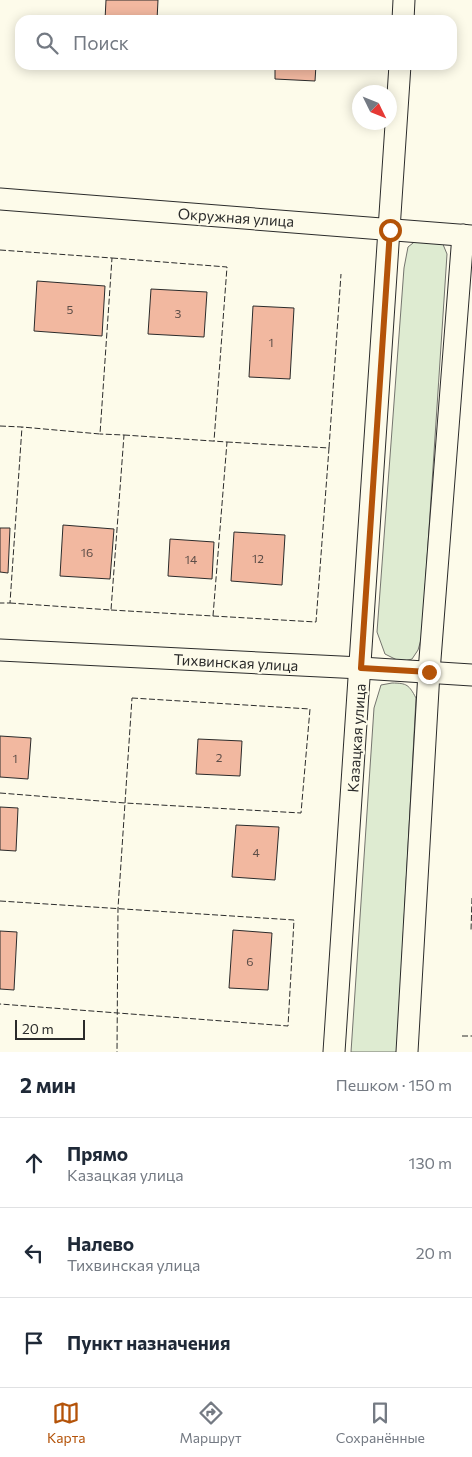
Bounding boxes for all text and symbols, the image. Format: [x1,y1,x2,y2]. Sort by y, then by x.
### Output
search box [15,15,457,70]
icon: search [33,29,61,57]
text: Поиск [73,31,129,54]
north arrow [352,85,397,130]
street label: Окружная улица [177,204,295,230]
route start [379,219,402,242]
house number: 5 [67,302,74,316]
house number: 3 [175,306,182,320]
house number: 1 [268,335,274,349]
house number: 16 [81,545,93,559]
house number: 12 [252,551,264,565]
house number: 14 [185,552,197,566]
street label: Тихвинская улица [173,650,299,674]
route end [418,661,441,684]
street label: Казацкая улица [343,683,369,793]
house number: 2 [216,750,223,764]
house number: 1 [12,751,18,765]
house number: 4 [252,845,260,859]
house number: 6 [246,954,254,968]
scale bar [15,1017,85,1040]
text: 20 m [22,1020,54,1037]
text: 2 мин [20,1072,76,1097]
text: Пешком · 150 m [336,1075,452,1094]
text: Прямо [67,1142,128,1165]
icon: ahead [20,1149,48,1177]
text: 130 m [409,1153,452,1172]
text: Казацкая улица [67,1165,183,1184]
text: Налево [67,1232,134,1255]
icon: left [20,1239,48,1267]
text: 20 m [416,1243,452,1262]
text: Тихвинская улица [67,1255,200,1274]
icon: arrive [20,1329,48,1357]
text: Пункт назначения [67,1331,230,1354]
tab: Карта [47,1399,86,1446]
tab: Маршрут [180,1399,242,1446]
tab: Сохранённые [336,1399,425,1446]

